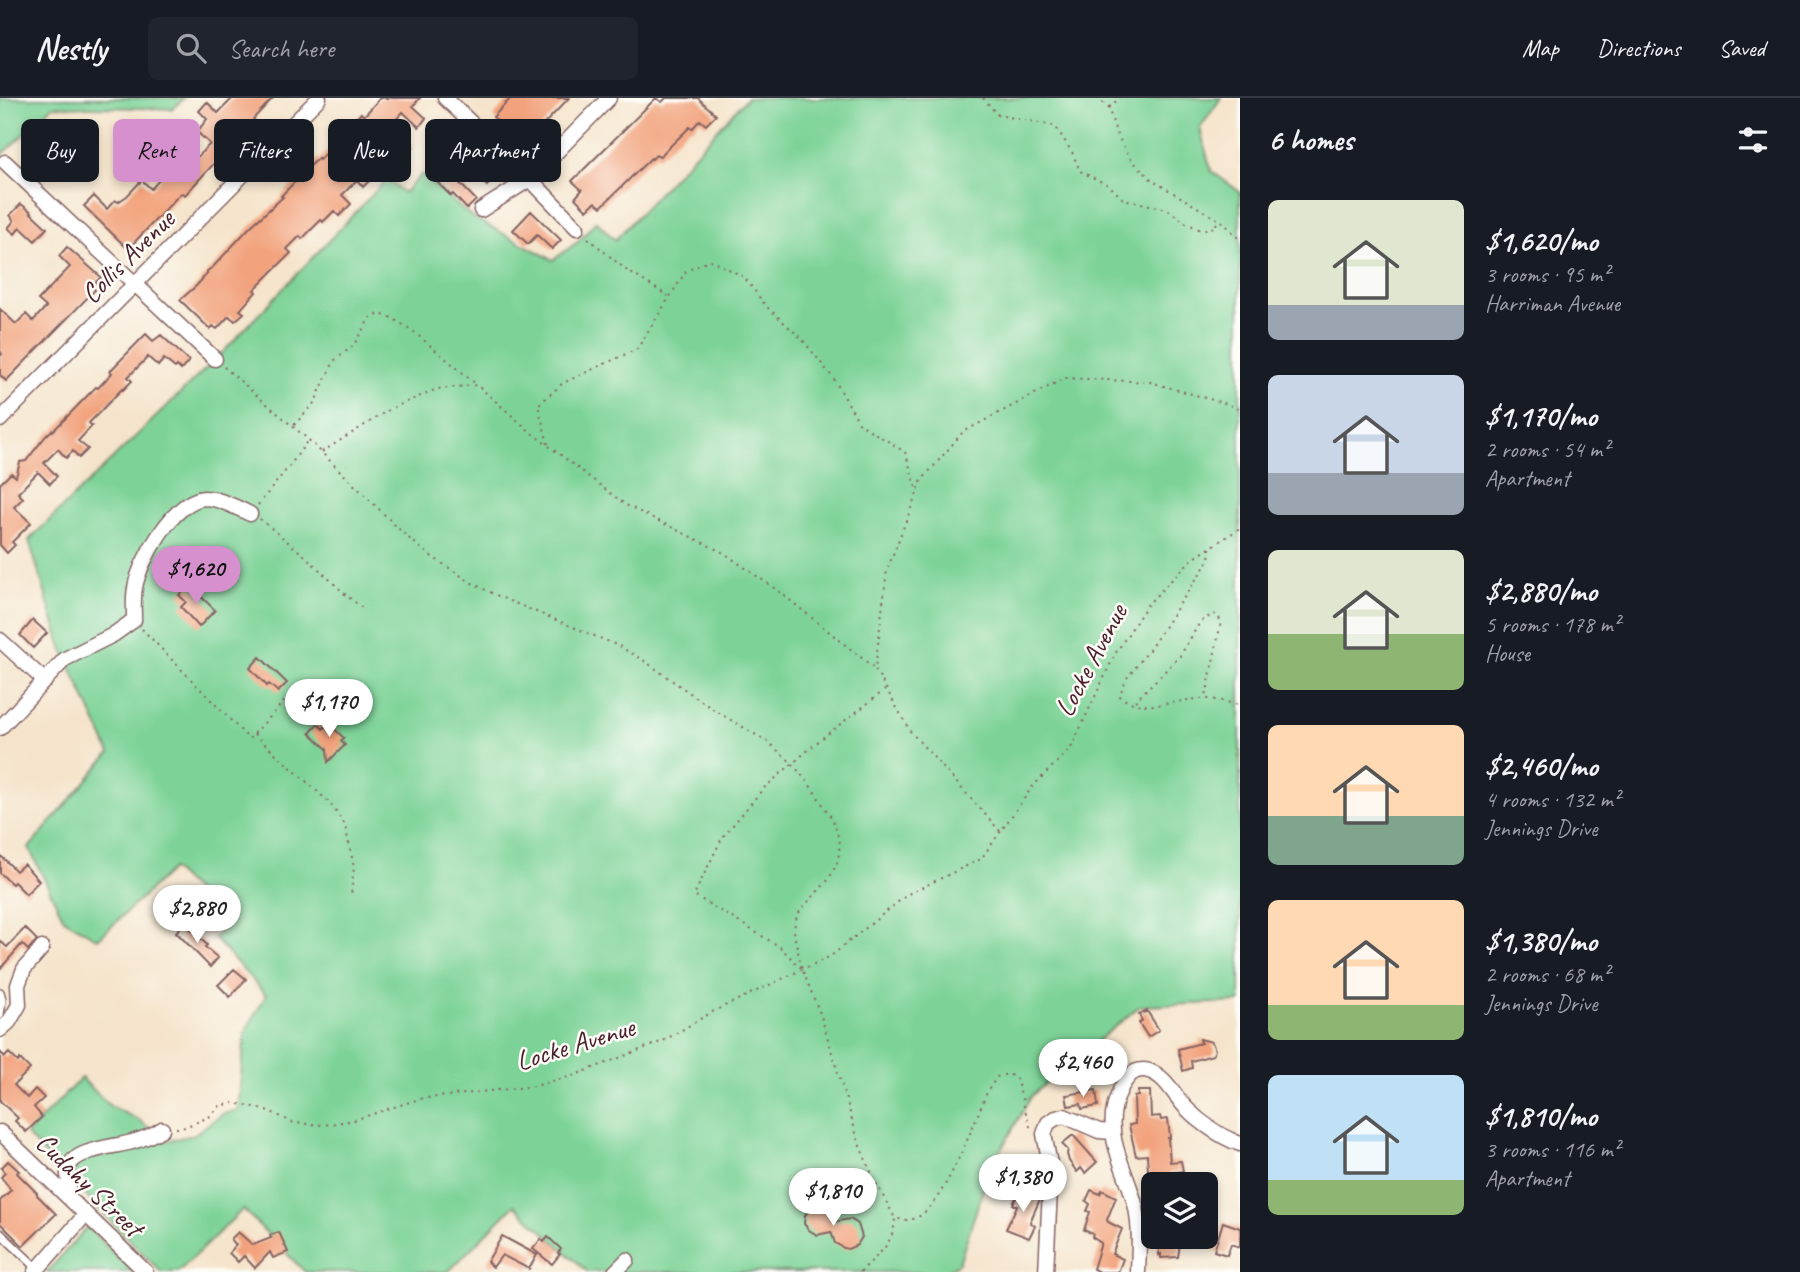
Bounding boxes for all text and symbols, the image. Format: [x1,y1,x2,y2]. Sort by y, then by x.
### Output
search box [148,17,638,80]
text: Nestly [35,27,106,69]
icon: search [172,29,210,67]
text: Search here [228,32,334,65]
text: Map [1522,33,1559,63]
text: Directions [1597,33,1680,63]
text: Saved [1718,33,1765,63]
chip: Buy [21,119,99,182]
chip: Rent [113,119,200,182]
chip: Filters [214,119,314,182]
chip: New [328,119,411,182]
chip: Apartment [425,119,561,182]
text: 6 homes [1268,121,1353,159]
icon: filters [1734,121,1772,159]
street label: Collis Avenue [73,201,183,311]
text: $1,620/mo [1485,222,1598,260]
icon: home [1324,228,1408,312]
text: 3 rooms · 95 m² [1485,260,1609,289]
text: Harriman Avenue [1485,289,1620,318]
text: $1,170/mo [1485,397,1597,435]
icon: home [1324,403,1408,487]
text: 2 rooms · 54 m² [1485,435,1609,464]
text: Apartment [1485,464,1570,493]
pin: $1,620 [139,546,253,606]
text: $1,620 [168,554,224,583]
text: $2,880/mo [1485,572,1597,610]
icon: home [1324,578,1408,662]
street label: Locke Avenue [1046,596,1135,722]
text: 5 rooms · 178 m² [1485,610,1620,639]
text: House [1485,639,1530,668]
pin: $1,170 [272,680,386,739]
text: $1,170 [301,687,357,716]
text: $2,460/mo [1485,747,1598,785]
icon: home [1324,753,1408,837]
text: 4 rooms · 132 m² [1485,785,1620,814]
text: Jennings Drive [1485,814,1597,843]
pin: $2,880 [140,886,254,945]
text: $2,880 [169,893,225,922]
text: $1,380/mo [1485,922,1597,960]
icon: home [1324,928,1408,1012]
text: 2 rooms · 68 m² [1485,960,1609,989]
text: Jennings Drive [1485,989,1597,1018]
street label: Locke Avenue [512,1008,640,1078]
pin: $2,460 [1026,1040,1140,1099]
text: $2,460 [1055,1047,1111,1076]
text: $1,810/mo [1485,1097,1597,1135]
icon: home [1324,1103,1408,1187]
street label: Cudahy Street [29,1125,153,1247]
text: 3 rooms · 116 m² [1485,1135,1620,1164]
pin: $1,380 [966,1154,1080,1214]
text: $1,380 [995,1162,1051,1191]
text: Apartment [1485,1164,1570,1193]
pin: $1,810 [776,1168,890,1228]
map controls [1141,1172,1218,1249]
button: layers [1141,1172,1218,1249]
text: $1,810 [805,1176,861,1205]

